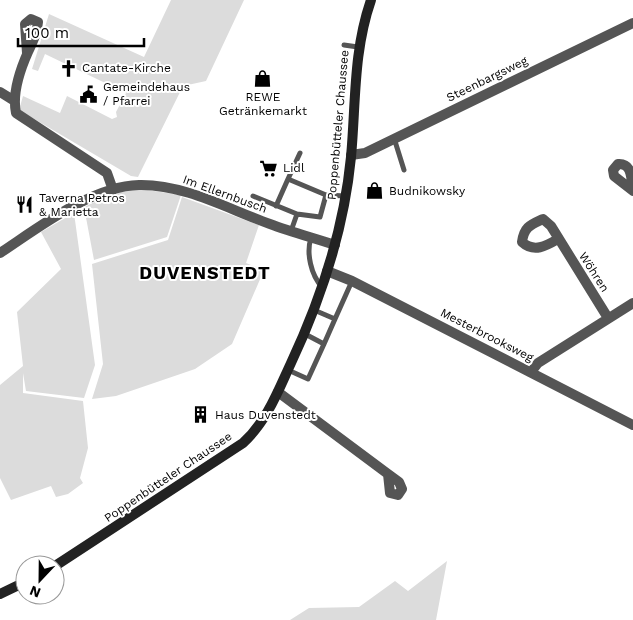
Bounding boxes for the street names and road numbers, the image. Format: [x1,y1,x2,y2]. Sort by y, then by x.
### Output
street label: Poppenbütteler Chaussee [324,49,352,201]
street label: Steenbargsweg [444,53,530,105]
street label: Im Ellernbusch [181,172,269,216]
street label: Wöhren [576,249,612,295]
street label: Mesterbrooksweg [438,305,536,365]
street label: Poppenbütteler Chaussee [102,429,234,525]

